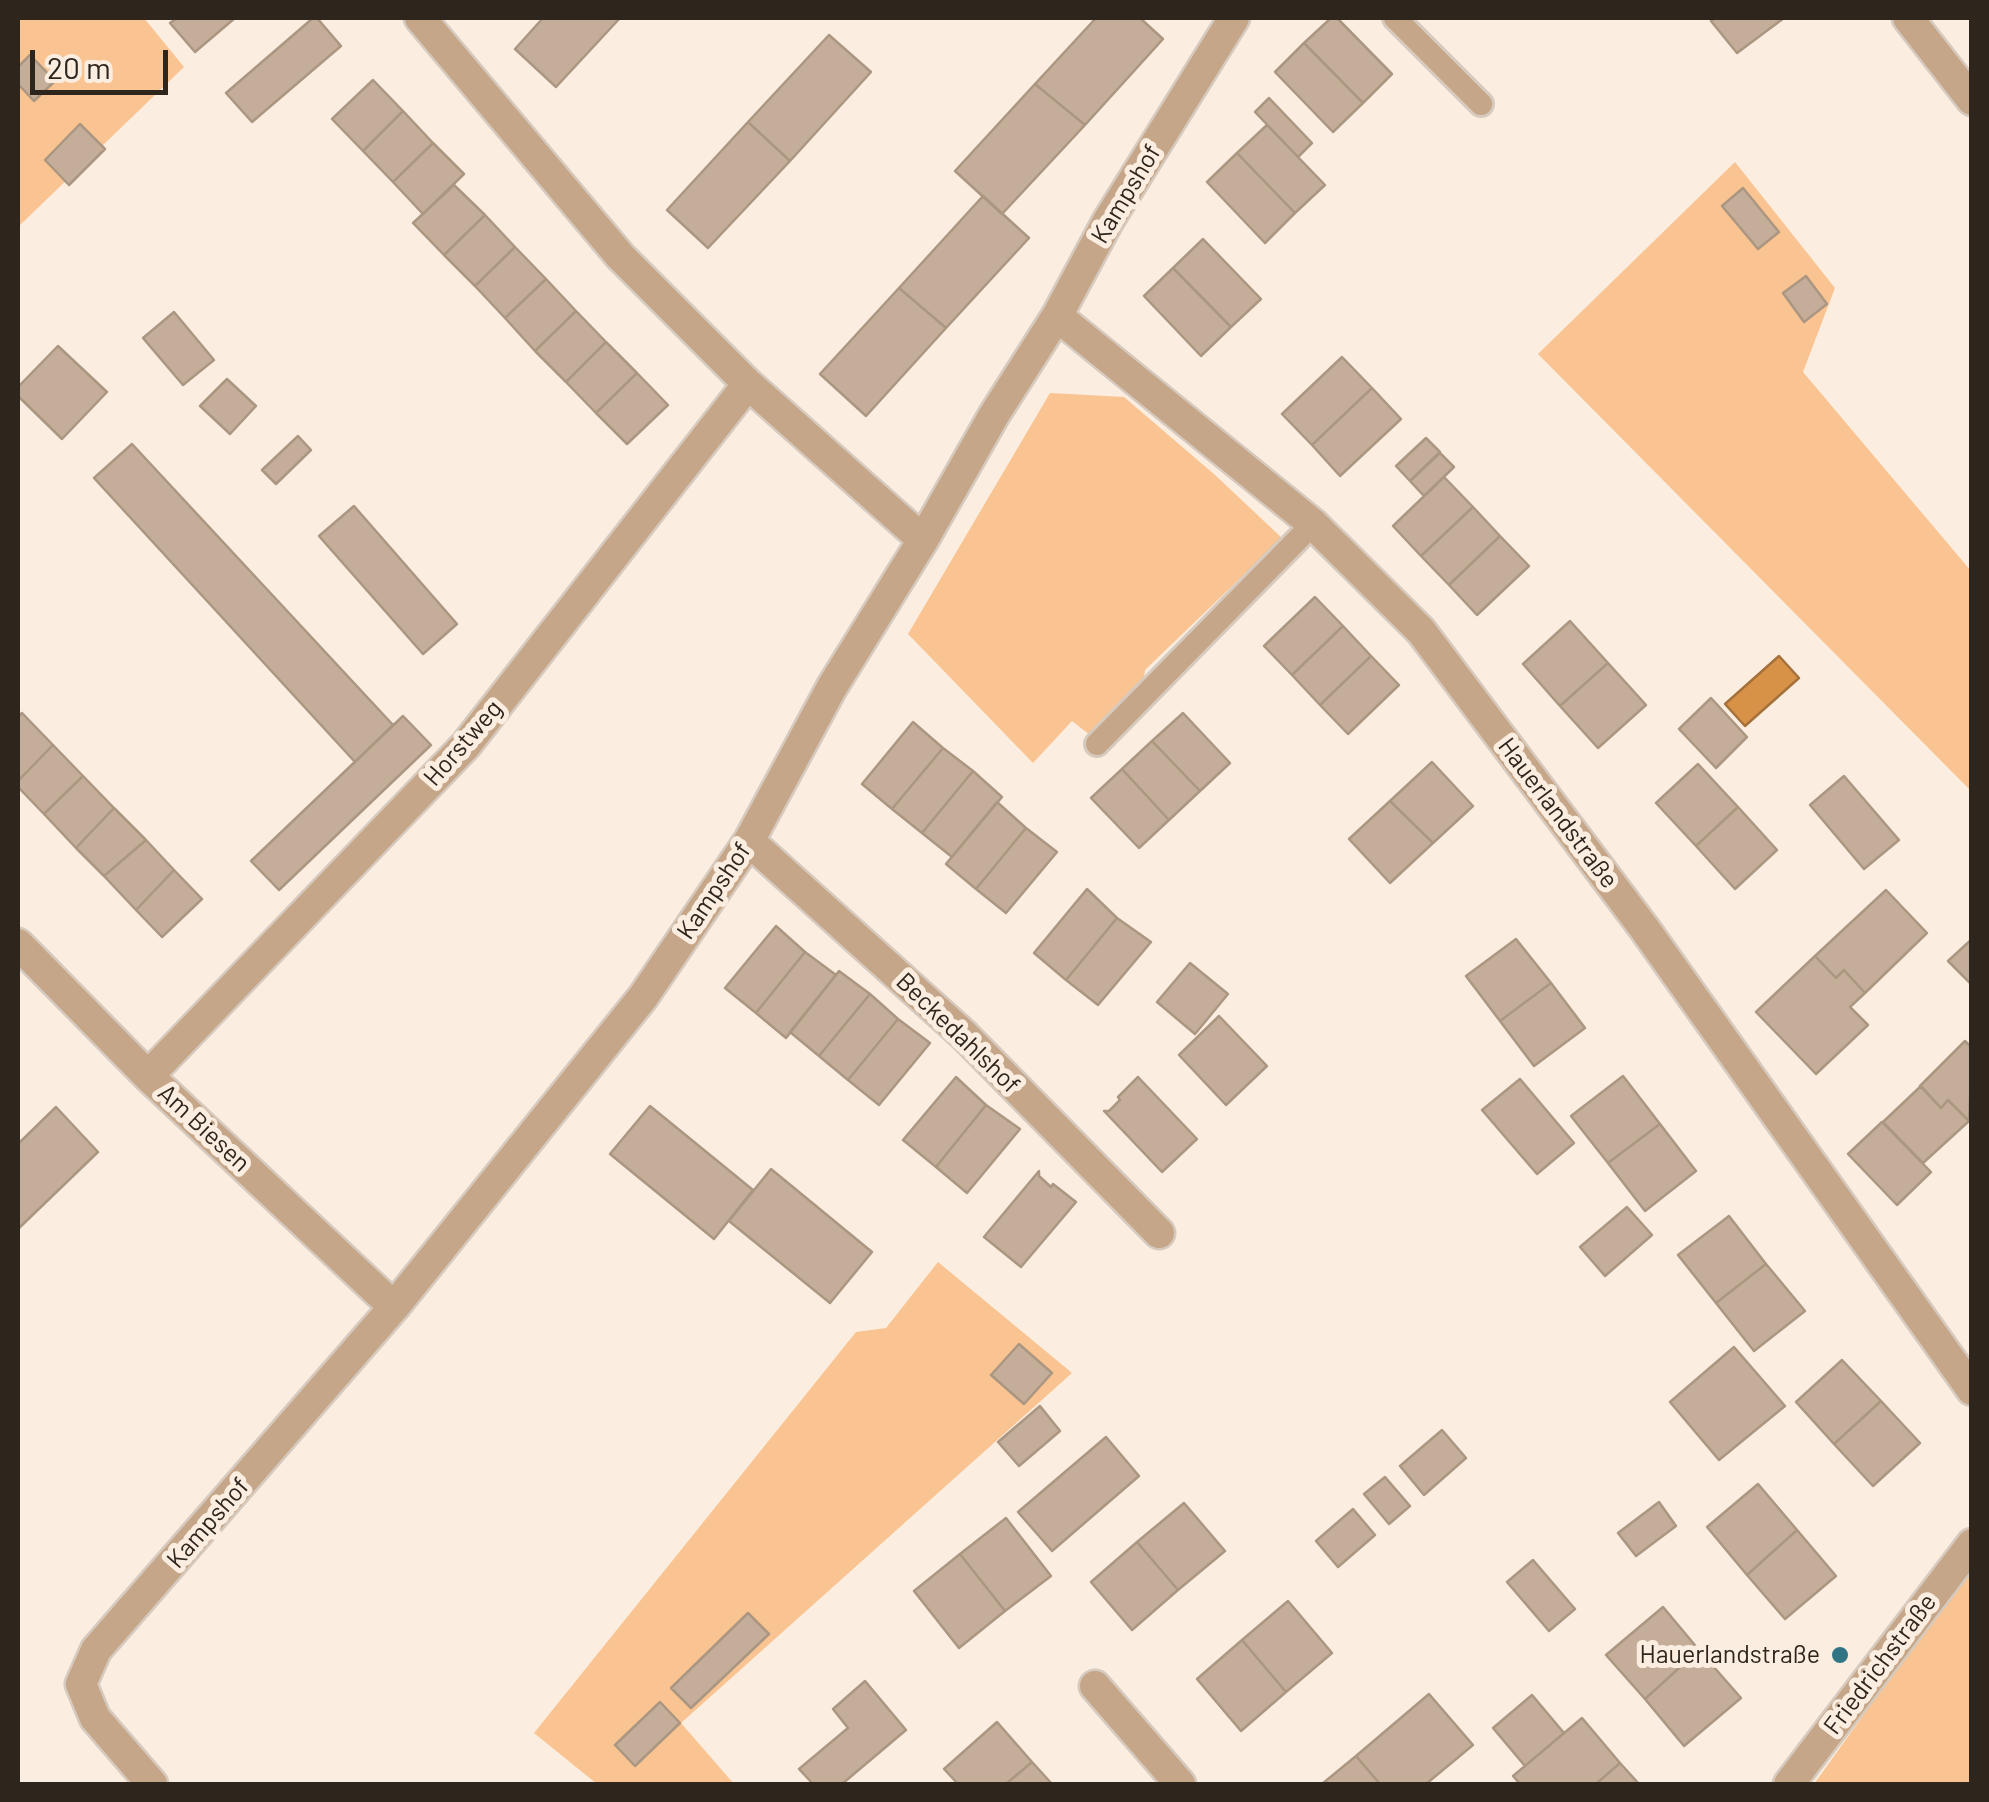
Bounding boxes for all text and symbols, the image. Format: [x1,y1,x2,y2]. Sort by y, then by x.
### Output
scale bar [35,30,172,92]
text: 20 m [47,49,111,85]
street label: Kampshof [1085,139,1167,249]
street label: Horstweg [417,694,509,792]
street label: Hauerlandstraße [1492,732,1624,894]
street label: Kampshof [671,837,757,945]
street label: Beckedahlshof [890,966,1026,1100]
street label: Am Biesen [152,1078,256,1178]
street label: Kampshof [161,1472,255,1574]
street label: Friedrichstraße [1817,1588,1943,1740]
place label: Hauerlandstraße [1639,1640,1820,1670]
marker: Hauerlandstraße [1829,1644,1851,1666]

